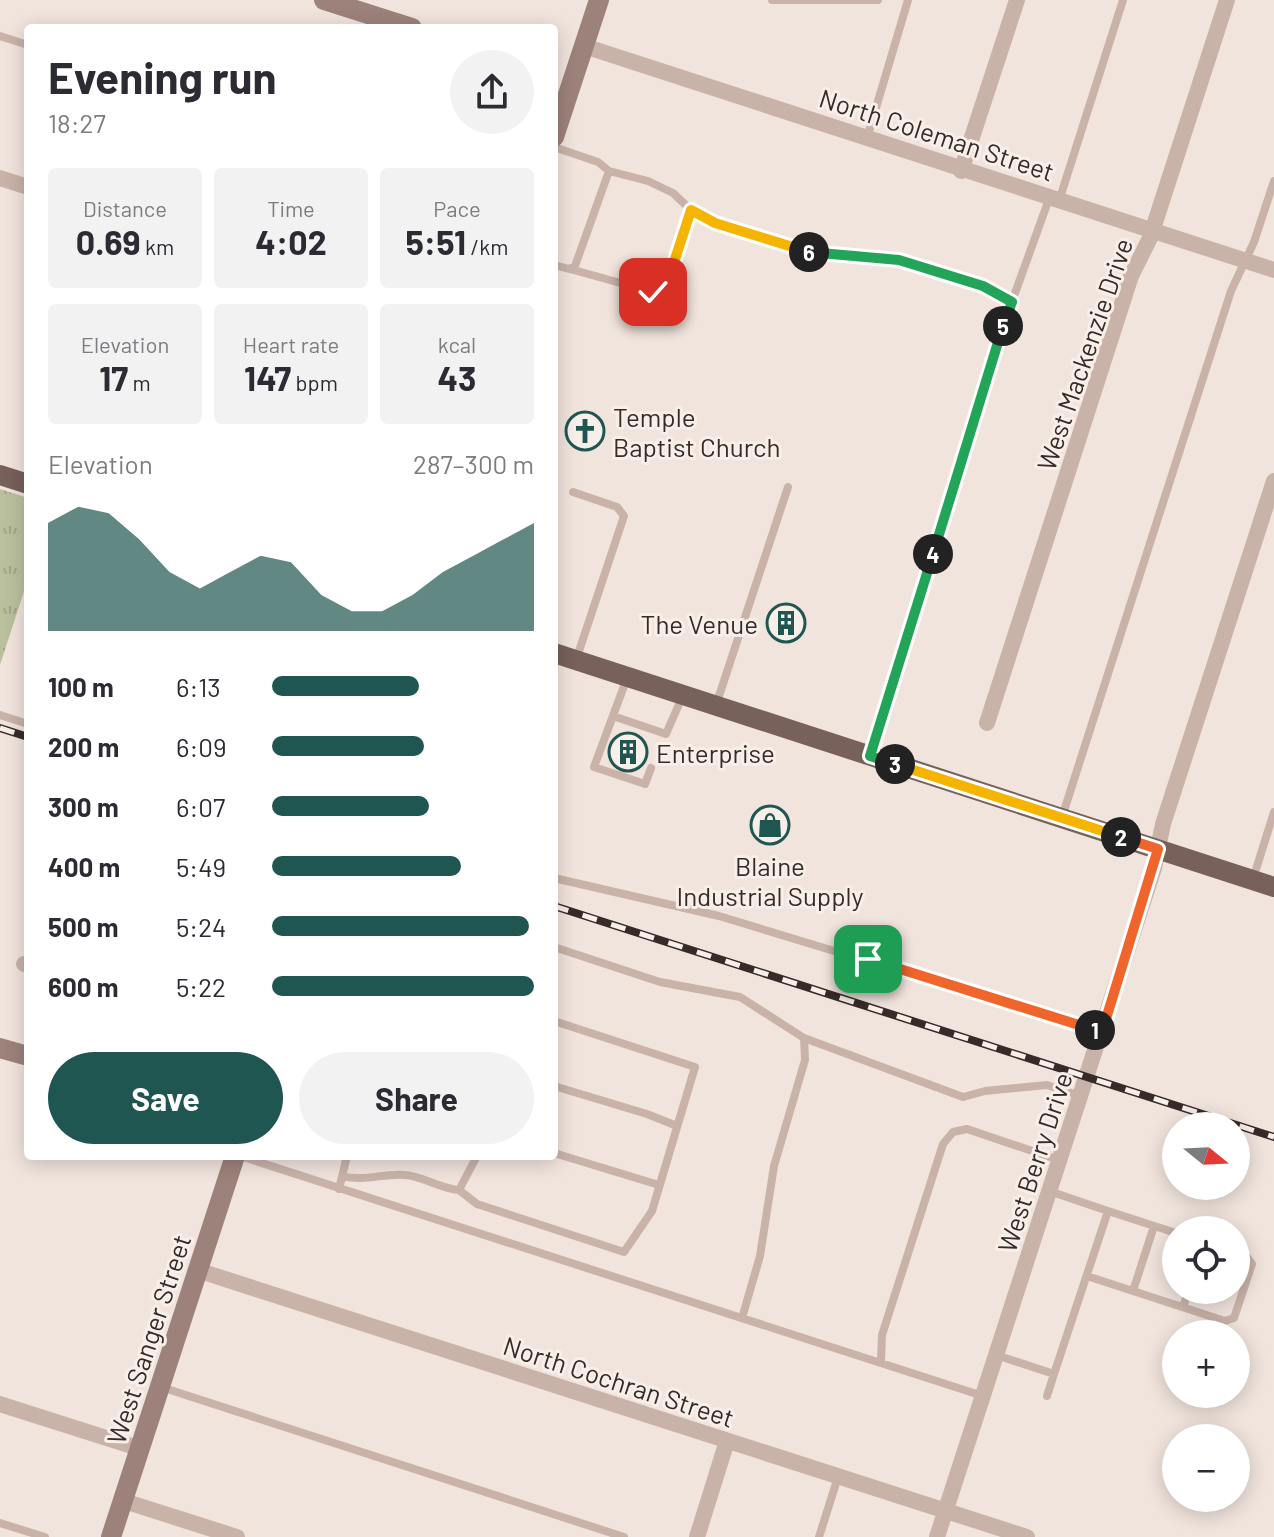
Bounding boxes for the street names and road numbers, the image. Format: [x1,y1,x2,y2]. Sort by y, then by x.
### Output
street label: North Coleman Street [816,81,1058,187]
street label: West Mackenzie Drive [1030,234,1138,474]
street label: West Berry Drive [990,1068,1078,1256]
street label: West Sanger Street [100,1230,196,1448]
street label: North Cochran Street [500,1329,738,1433]

